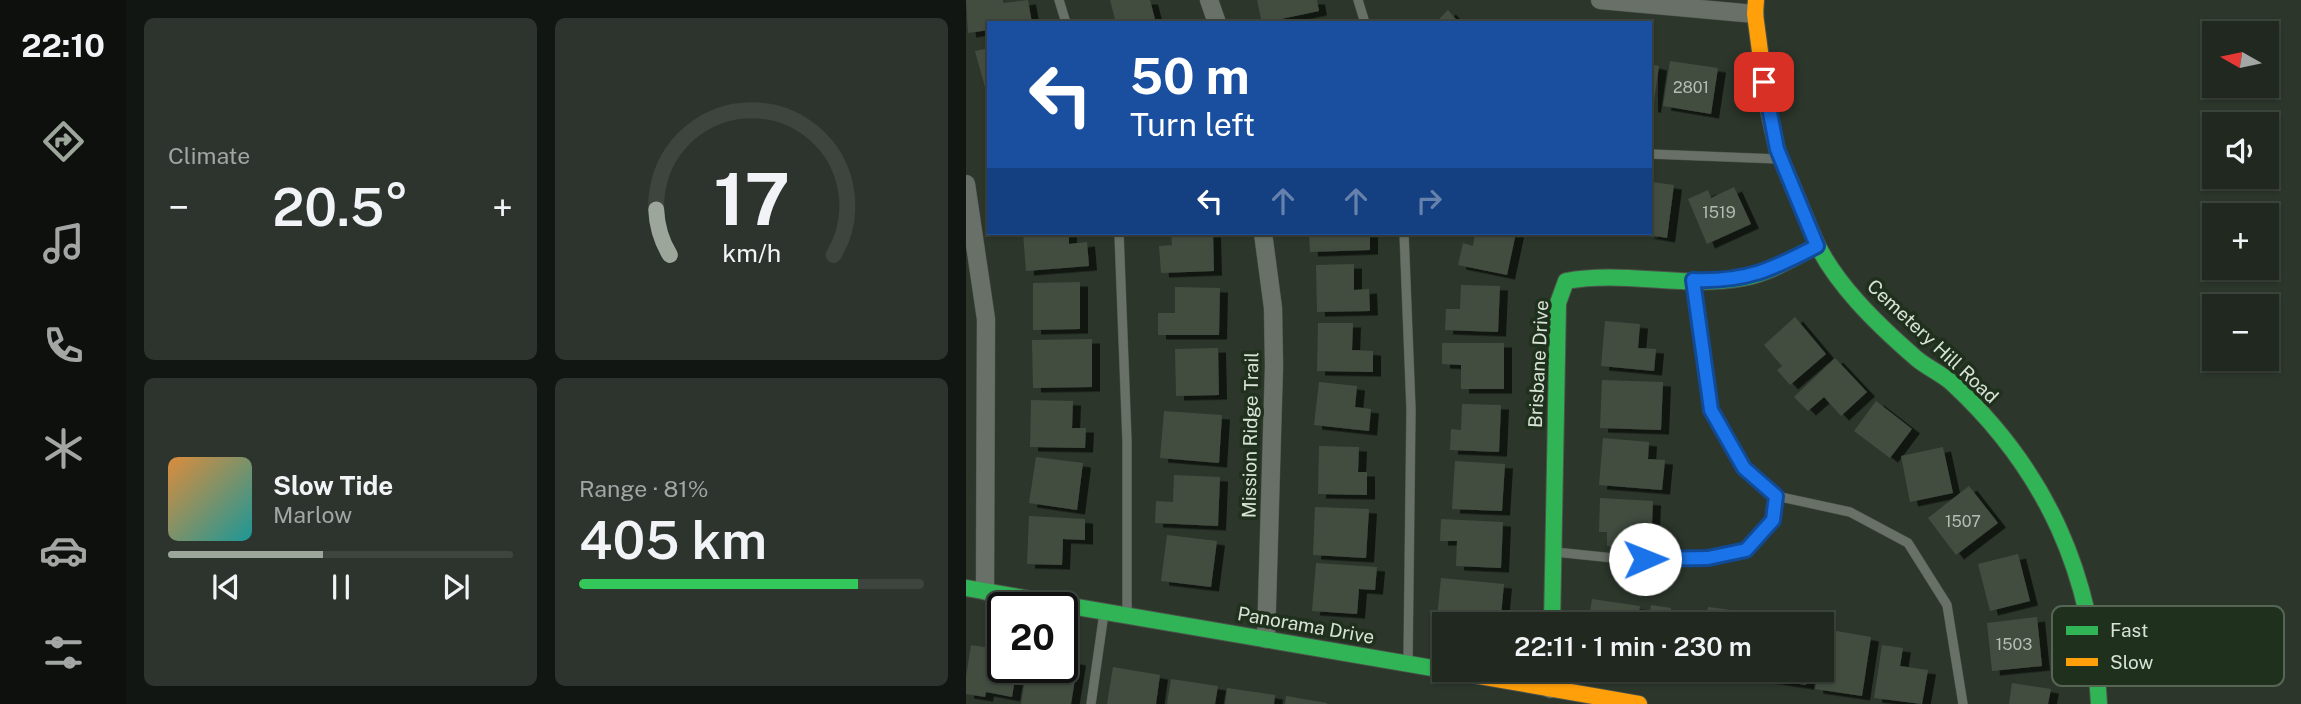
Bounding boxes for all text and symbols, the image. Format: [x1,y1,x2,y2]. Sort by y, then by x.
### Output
north arrow [2202,21,2278,98]
map controls [2202,21,2279,371]
text: 22:10 [21,27,105,64]
text: 50 m [1130,47,1250,105]
icon: left [1015,49,1106,140]
pin [1734,52,1794,112]
icon: arrive [1745,63,1783,101]
house number: 2801 [1673,78,1709,97]
text: Turn left [1130,106,1255,143]
button: sound [2202,112,2279,189]
icon: directions [39,117,88,166]
text: Climate [168,142,250,169]
text: 17 [713,156,790,241]
text: 20.5° [272,177,409,238]
icon: left [1191,182,1229,220]
icon: ahead [1264,182,1302,220]
icon: ahead [1337,182,1375,220]
icon: right [1410,182,1448,220]
text: − [168,185,189,230]
text: + [492,185,513,230]
house number: 1519 [1702,203,1736,222]
button: + [2202,203,2279,280]
icon: music [39,219,88,268]
text: km/h [722,238,781,268]
street label: Cemetery Hill Road [1863,275,2003,407]
button: − [2202,294,2279,371]
street label: Brisbane Drive [1524,300,1552,428]
icon: phone [39,321,88,370]
street label: Mission Ridge Trail [1238,352,1262,518]
icon: climate [39,424,88,473]
text: Slow Tide [273,470,393,501]
text: Range · 81% [579,475,708,502]
text: Marlow [273,501,352,528]
text: 405 km [579,510,767,571]
house number: 1507 [1945,512,1981,531]
position arrow [1608,522,1682,596]
icon: car [39,526,88,575]
icon: previous [207,568,245,606]
icon: pause [322,568,360,606]
icon: next [437,568,475,606]
speed limit sign: 20 [987,592,1078,683]
street label: Panorama Drive [1236,602,1376,648]
legend [2052,606,2284,686]
text: Fast [2110,619,2148,641]
icon: filters [39,628,88,677]
text: 22:11 · 1 min · 230 m [1514,631,1752,662]
house number: 1503 [1996,635,2032,654]
text: Slow [2110,651,2154,673]

